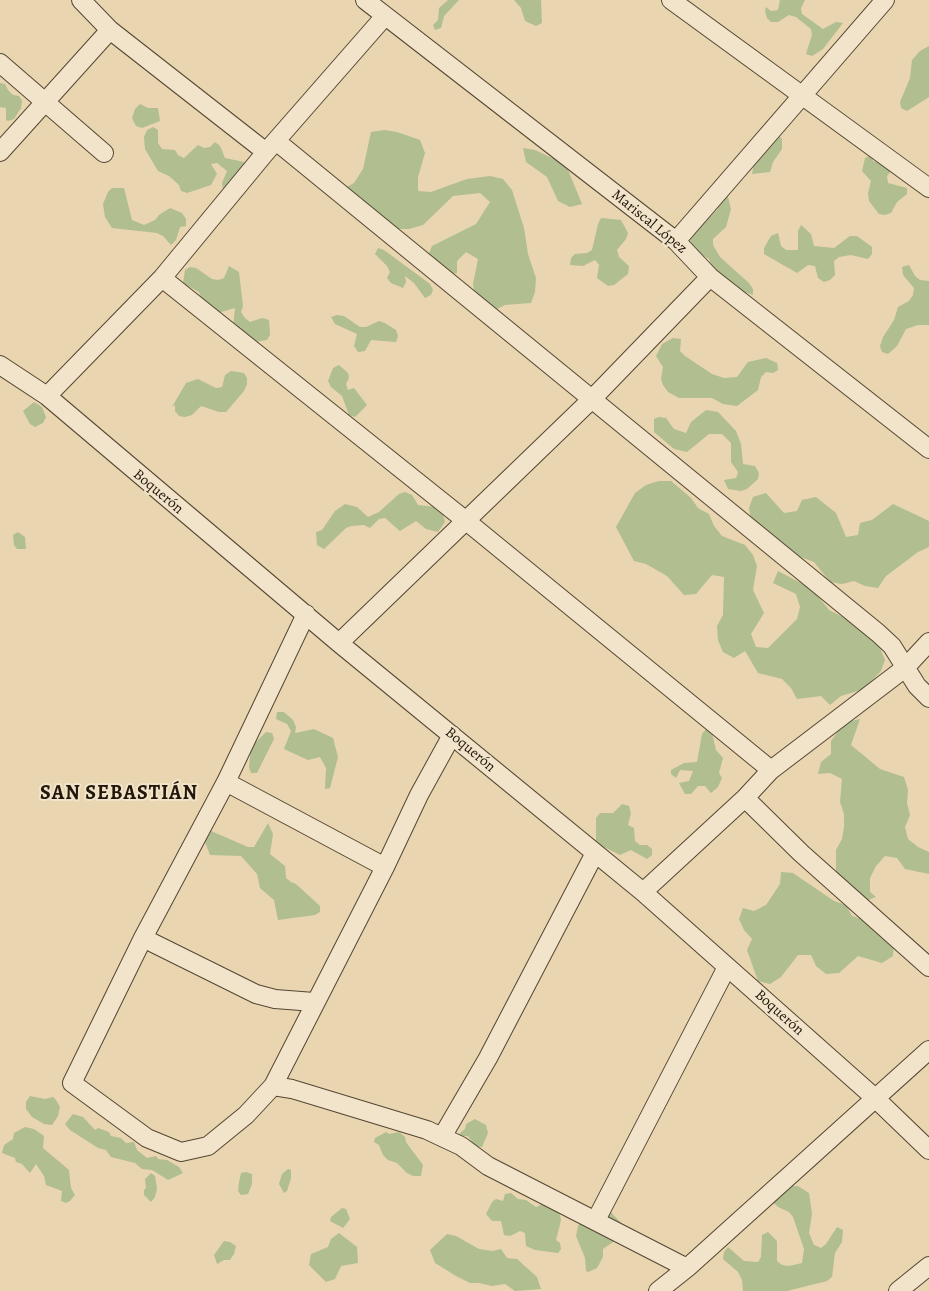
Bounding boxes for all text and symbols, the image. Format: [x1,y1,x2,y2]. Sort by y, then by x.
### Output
street label: Mariscal López [608,186,690,258]
street label: Boquerón [129,466,187,518]
street label: Boquerón [441,724,499,776]
district label: SAN SEBASTIÁN [38,782,200,806]
street label: Boquerón [751,986,807,1040]

